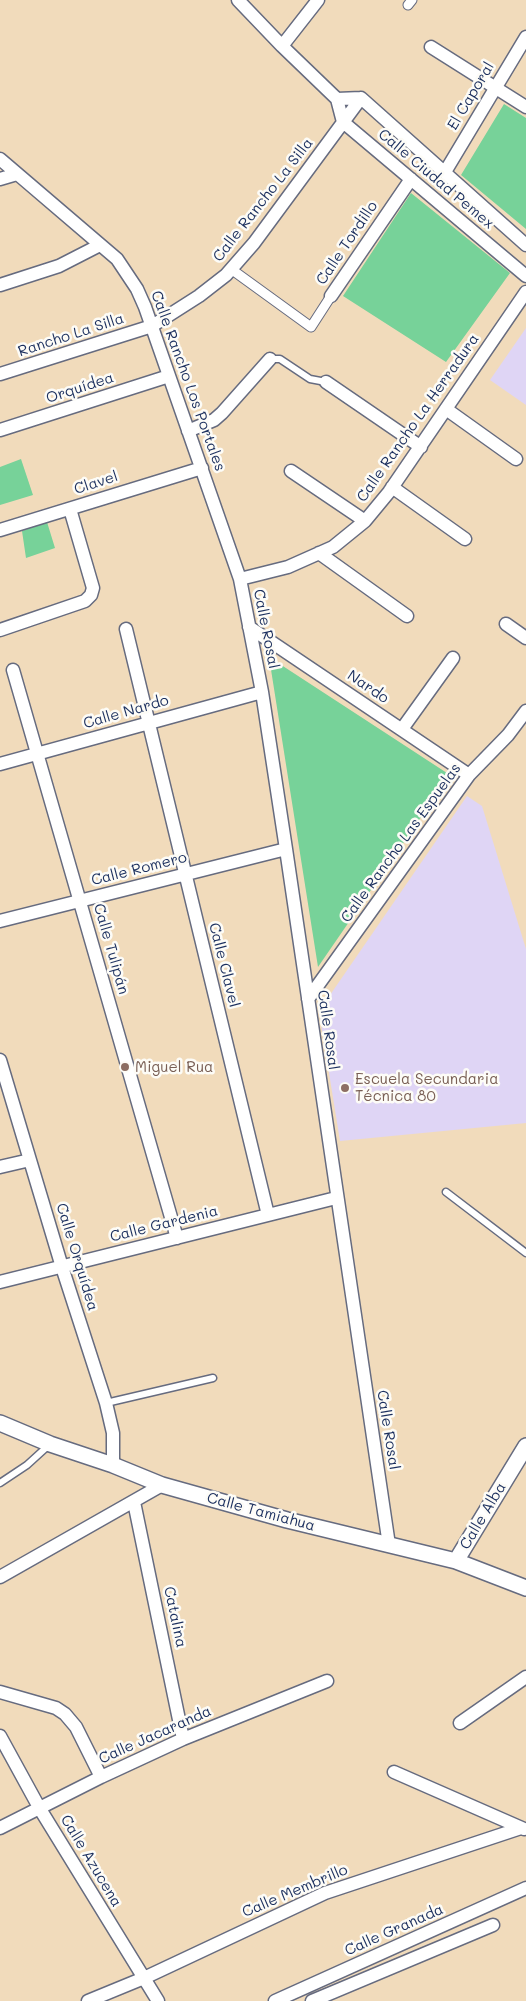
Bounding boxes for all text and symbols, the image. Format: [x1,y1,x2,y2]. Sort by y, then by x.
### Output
street label: El Caporal [444,59,498,133]
street label: Calle Ciudad Pemex [374,125,498,233]
street label: Calle Rancho La Silla [209,135,317,265]
street label: Calle Tordillo [312,198,382,288]
street label: Calle Rancho Los Portales [147,288,229,474]
street label: Rancho La Silla [16,309,126,361]
street label: Calle Rancho La Herradura [353,331,483,505]
street label: Orquídea [44,369,116,407]
street label: Clavel [72,468,120,498]
street label: Calle Rosal [249,588,283,670]
street label: Nardo [344,667,392,707]
street label: Calle Nardo [81,691,171,733]
street label: Calle Rancho Las Espuelas [337,760,465,926]
street label: Calle Romero [89,848,189,890]
street label: Calle Tulipán [89,902,133,996]
street label: Calle Clavel [205,921,243,1009]
street label: Calle Rosal [313,989,343,1071]
place label: Miguel Rua [135,1058,213,1076]
marker: Miguel Rua [119,1061,131,1073]
place label: Escuela Secundaria Técnica 80 [355,1070,498,1105]
marker: Escuela Secundaria Técnica 80 [339,1082,351,1094]
street label: Calle Orquídea [52,1201,102,1313]
street label: Calle Gardenia [108,1202,220,1246]
street label: Calle Rosal [373,1389,403,1471]
street label: Calle Alba [456,1479,510,1553]
street label: Calle Tamiahua [205,1489,317,1535]
street label: Catalina [160,1585,190,1649]
street label: Calle Jacaranda [96,1702,214,1768]
street label: Calle Azucena [56,1812,126,1910]
street label: Calle Membrillo [239,1861,351,1921]
street label: Calle Granada [342,1900,446,1960]

